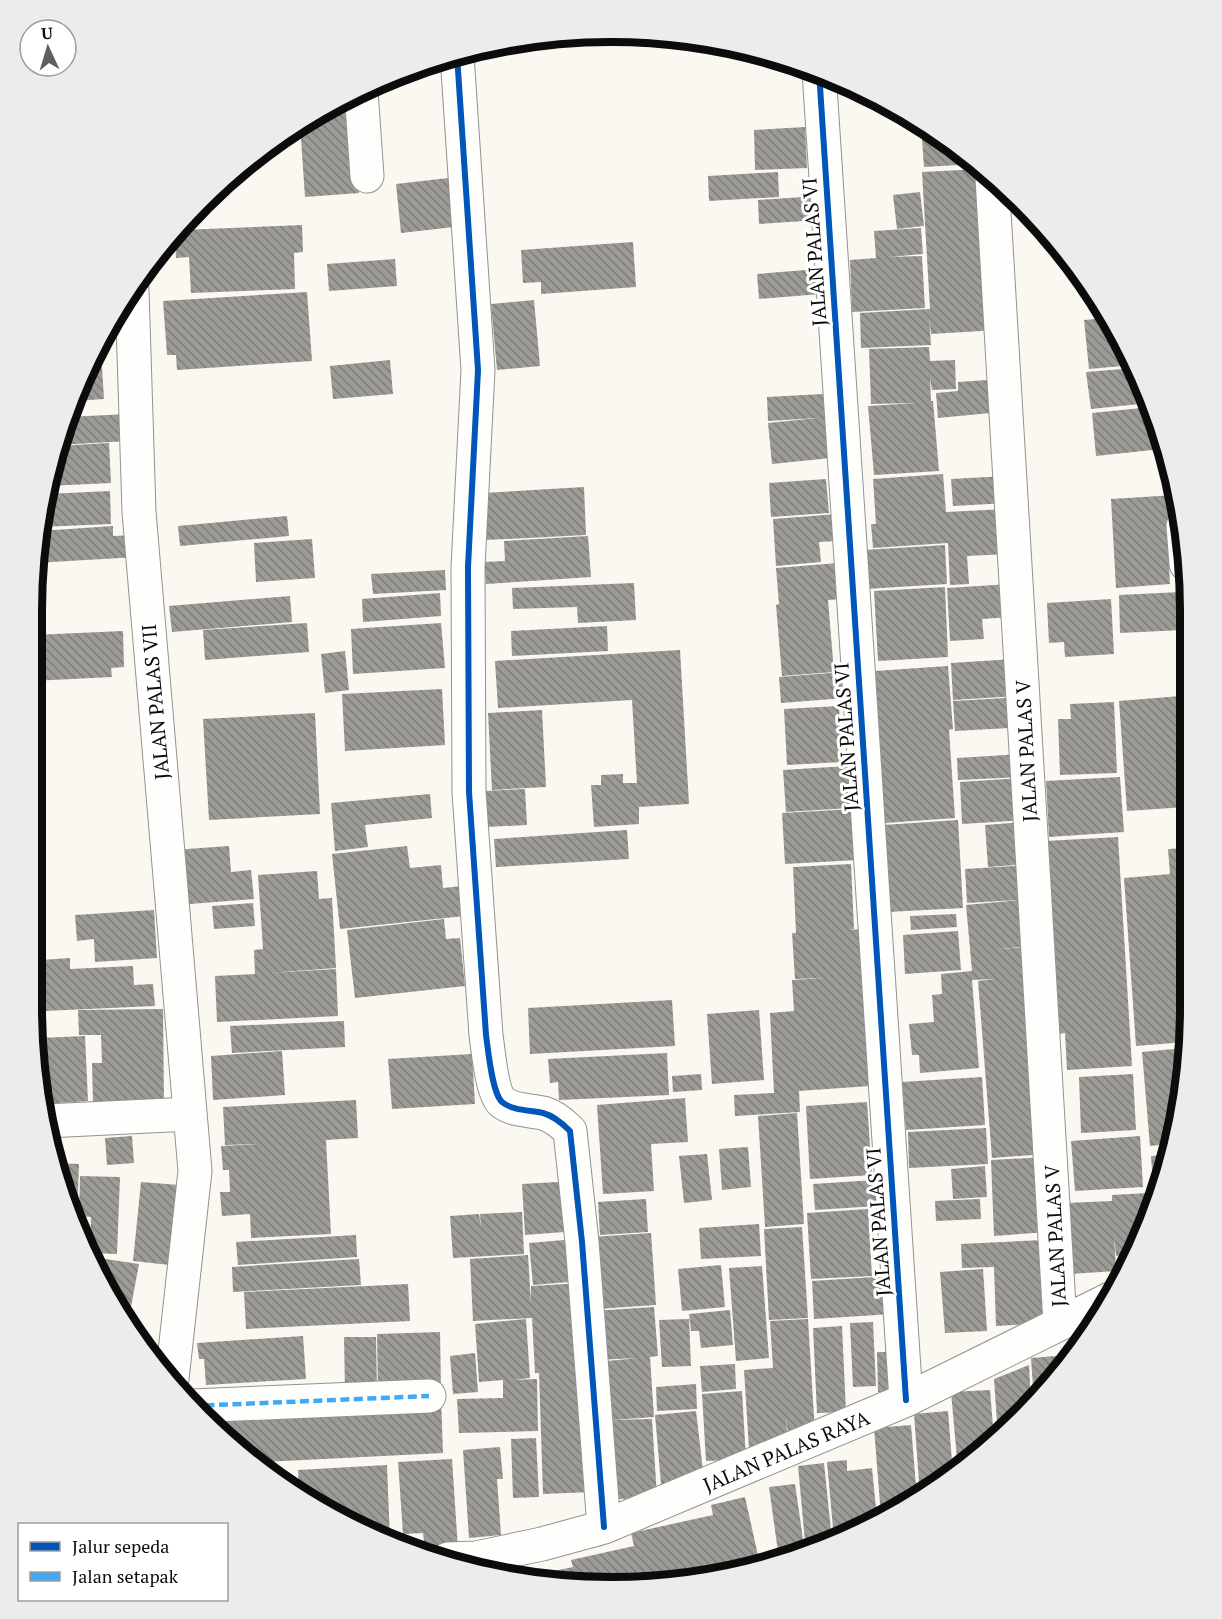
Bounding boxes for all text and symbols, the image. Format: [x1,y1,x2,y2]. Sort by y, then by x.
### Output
north arrow [18,18,78,78]
text: U [40,22,54,44]
street label: JALAN PALAS VI [795,177,833,327]
street label: JALAN PALAS VII [135,623,175,781]
street label: JALAN PALAS VI [827,662,865,812]
street label: JALAN PALAS V [1009,679,1043,823]
street label: JALAN PALAS VI [859,1147,897,1297]
street label: JALAN PALAS V [1038,1164,1072,1308]
street label: JALAN PALAS RAYA [699,1404,874,1498]
legend [18,1523,228,1601]
text: Jalur sepeda [72,1534,169,1558]
text: Jalan setapak [72,1564,179,1588]

